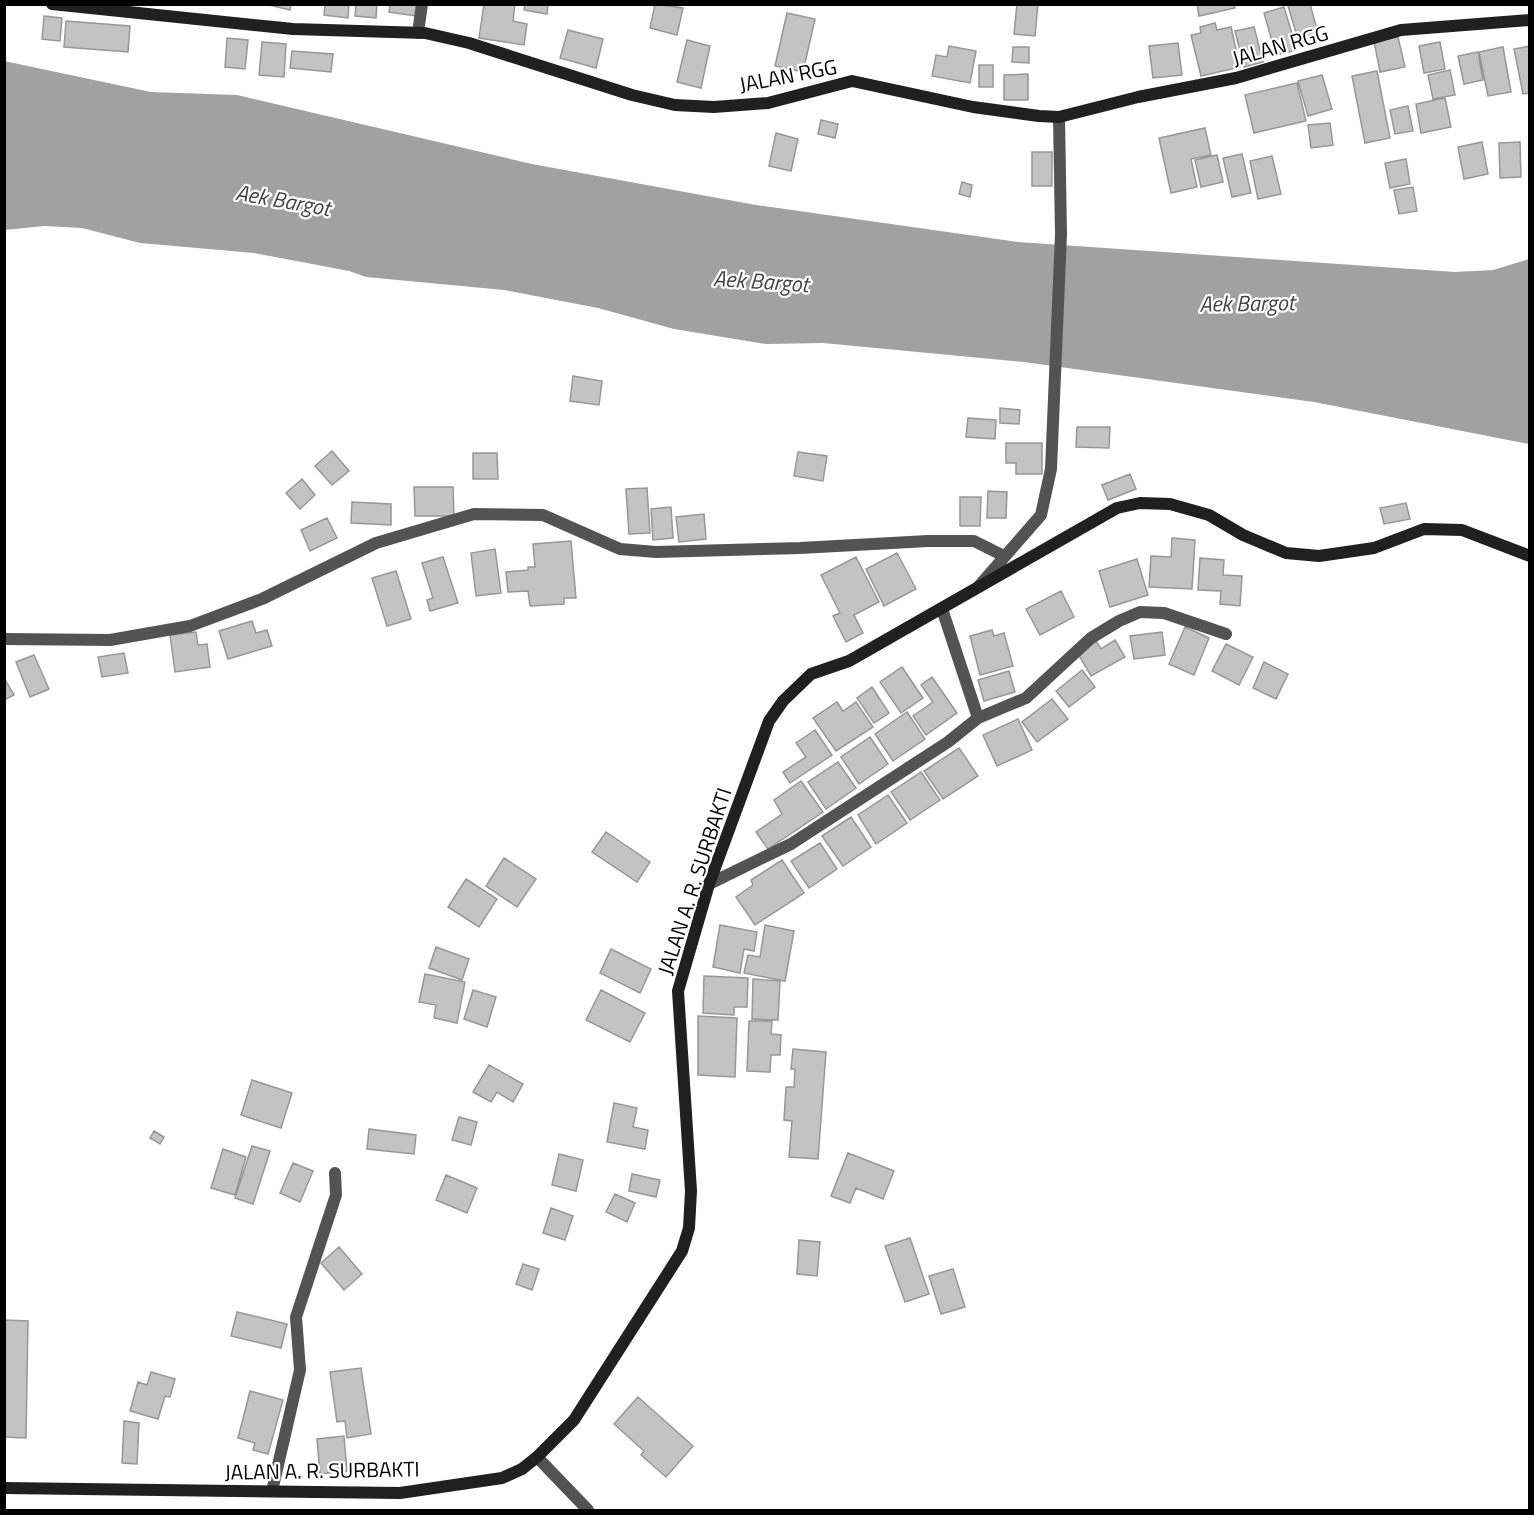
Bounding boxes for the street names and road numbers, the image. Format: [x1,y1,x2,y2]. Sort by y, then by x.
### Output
street label: JALAN RGG [1228,16,1332,74]
street label: JALAN RGG [736,50,840,100]
street label: JALAN A. R. SURBAKTI [649,783,739,979]
street label: JALAN A. R. SURBAKTI [224,1452,420,1488]

